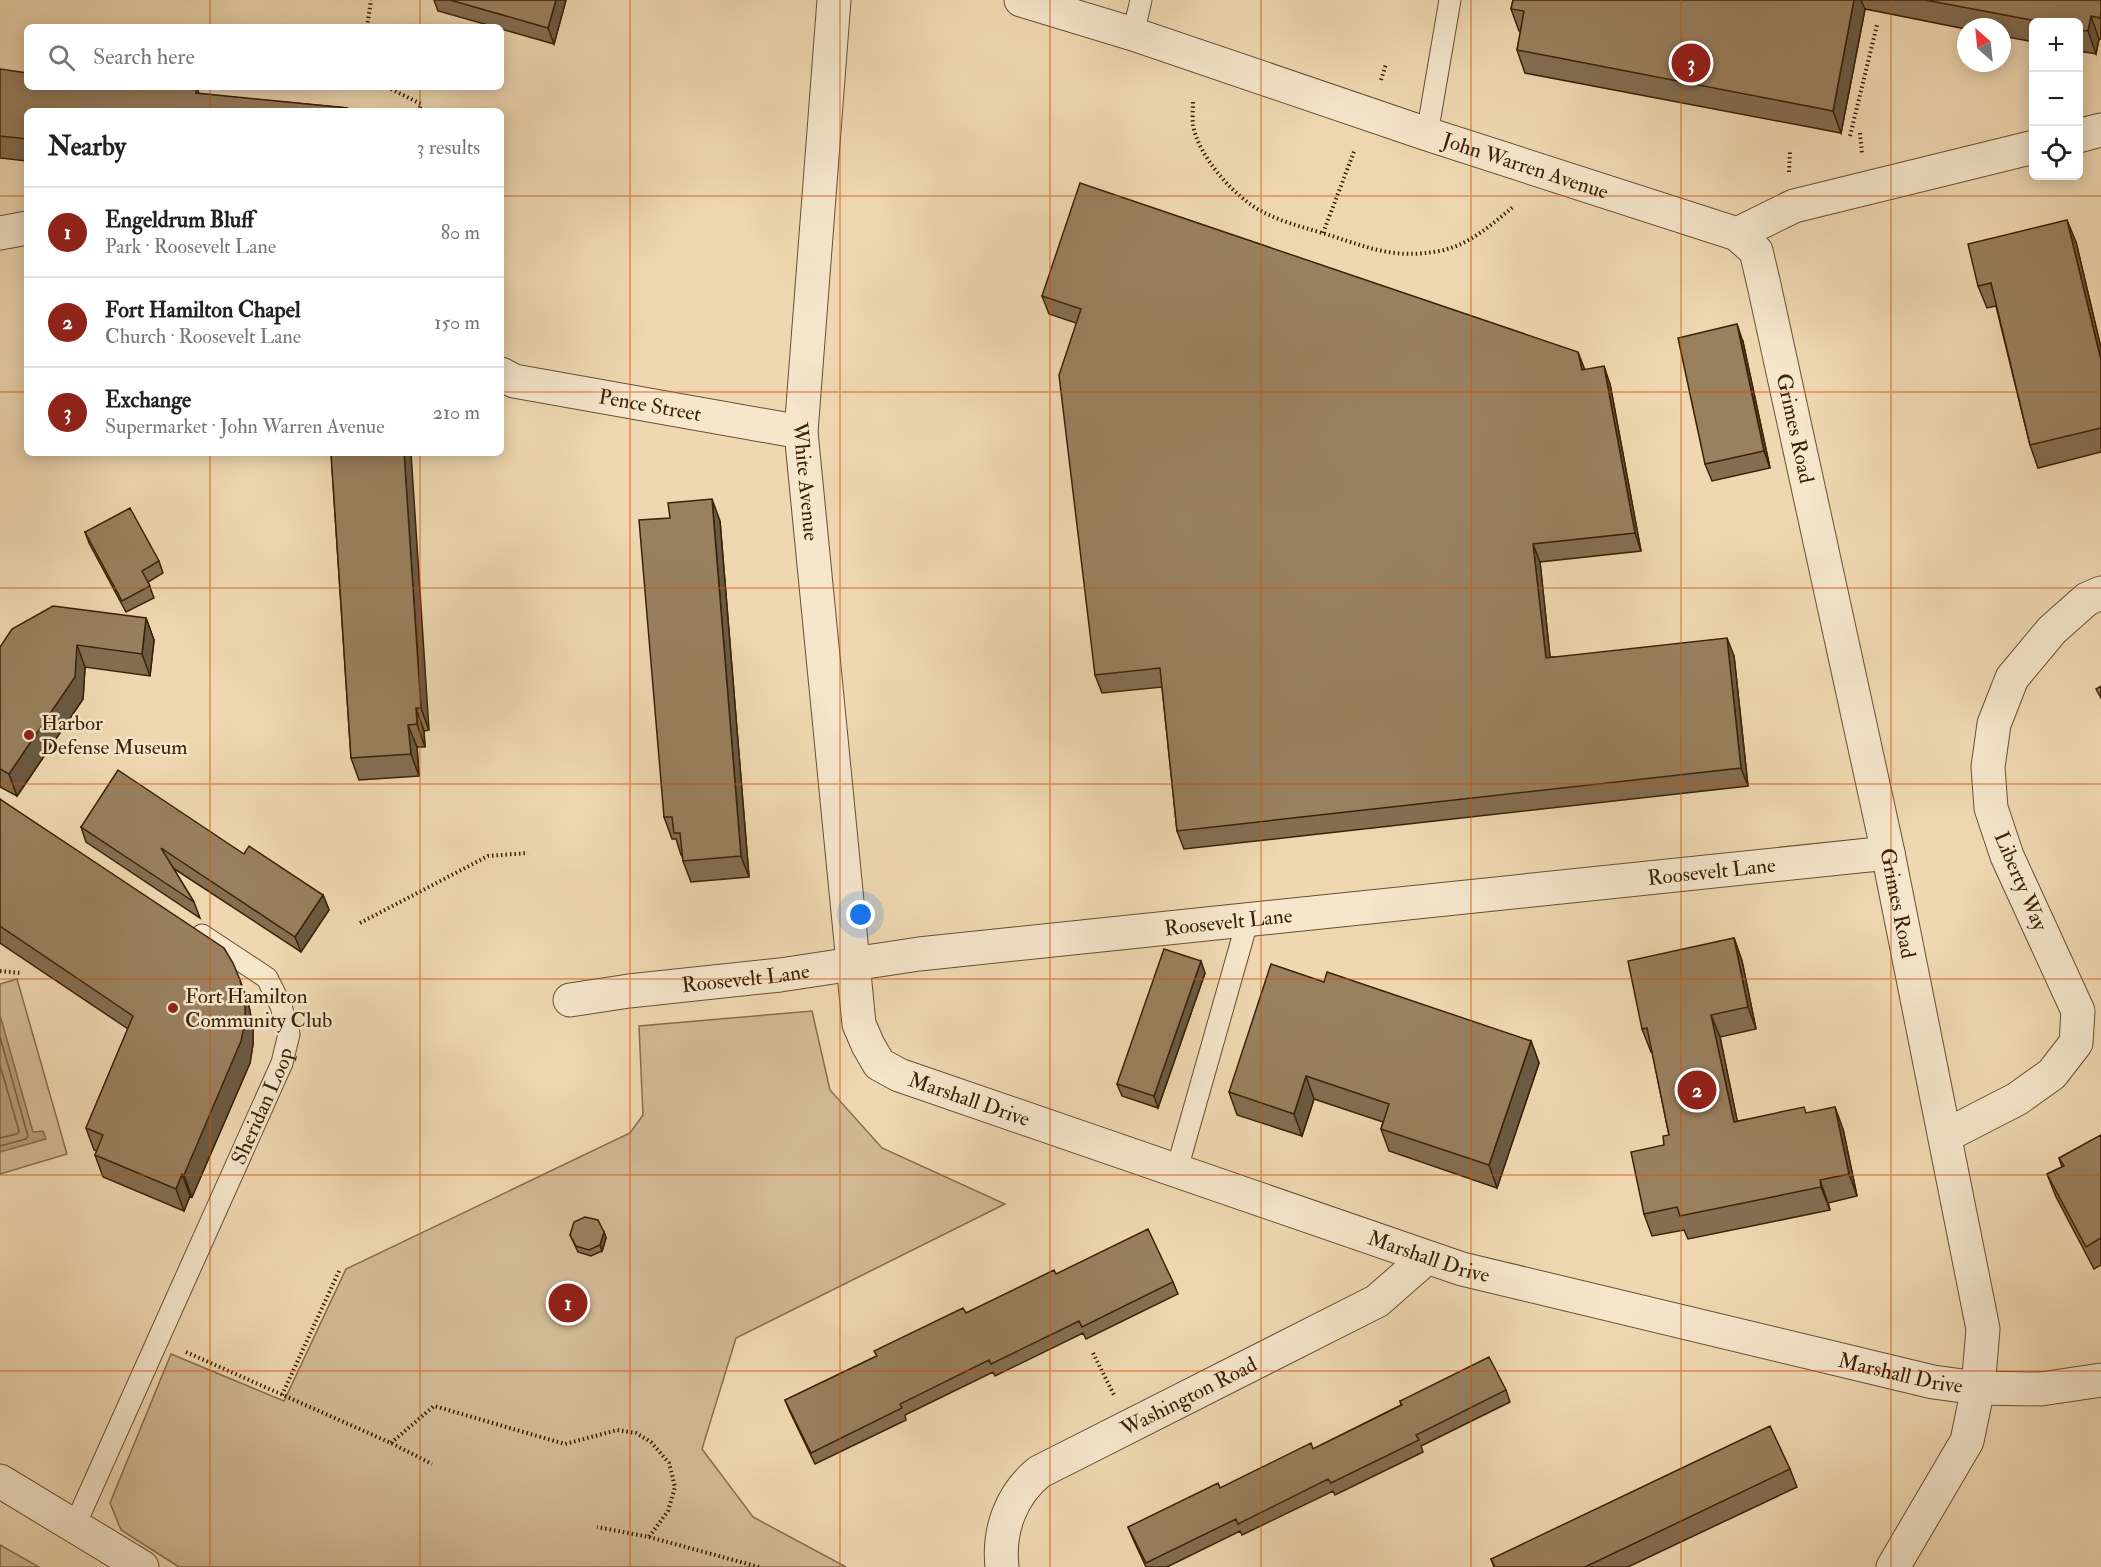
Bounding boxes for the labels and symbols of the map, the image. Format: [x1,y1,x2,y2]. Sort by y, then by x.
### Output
north arrow [1957,18,2011,72]
pin: 3 [1672,40,1710,86]
street label: John Warren Avenue [1438,127,1612,206]
street label: Grimes Road [1770,371,1820,486]
street label: Pence Street [597,383,704,428]
street label: White Avenue [786,420,825,542]
place label: Harbor Defense Museum [41,710,188,761]
marker: Harbor Defense Museum [22,728,36,742]
street label: Liberty Way [1988,827,2054,936]
street label: Grimes Road [1873,846,1922,961]
street label: Roosevelt Lane [1646,852,1777,892]
your location [846,900,875,929]
street label: Roosevelt Lane [1163,902,1294,942]
street label: Roosevelt Lane [680,958,812,999]
place label: Fort Hamilton Community Club [185,983,332,1034]
marker: Fort Hamilton Community Club [166,1001,180,1015]
street label: Sheridan Loop [225,1045,299,1169]
street label: Marshall Drive [905,1066,1034,1133]
pin: 2 [1678,1068,1716,1112]
street label: Marshall Drive [1364,1225,1493,1289]
pin: 1 [548,1280,588,1326]
street label: Marshall Drive [1835,1347,1964,1400]
street label: Washington Road [1115,1351,1262,1443]

